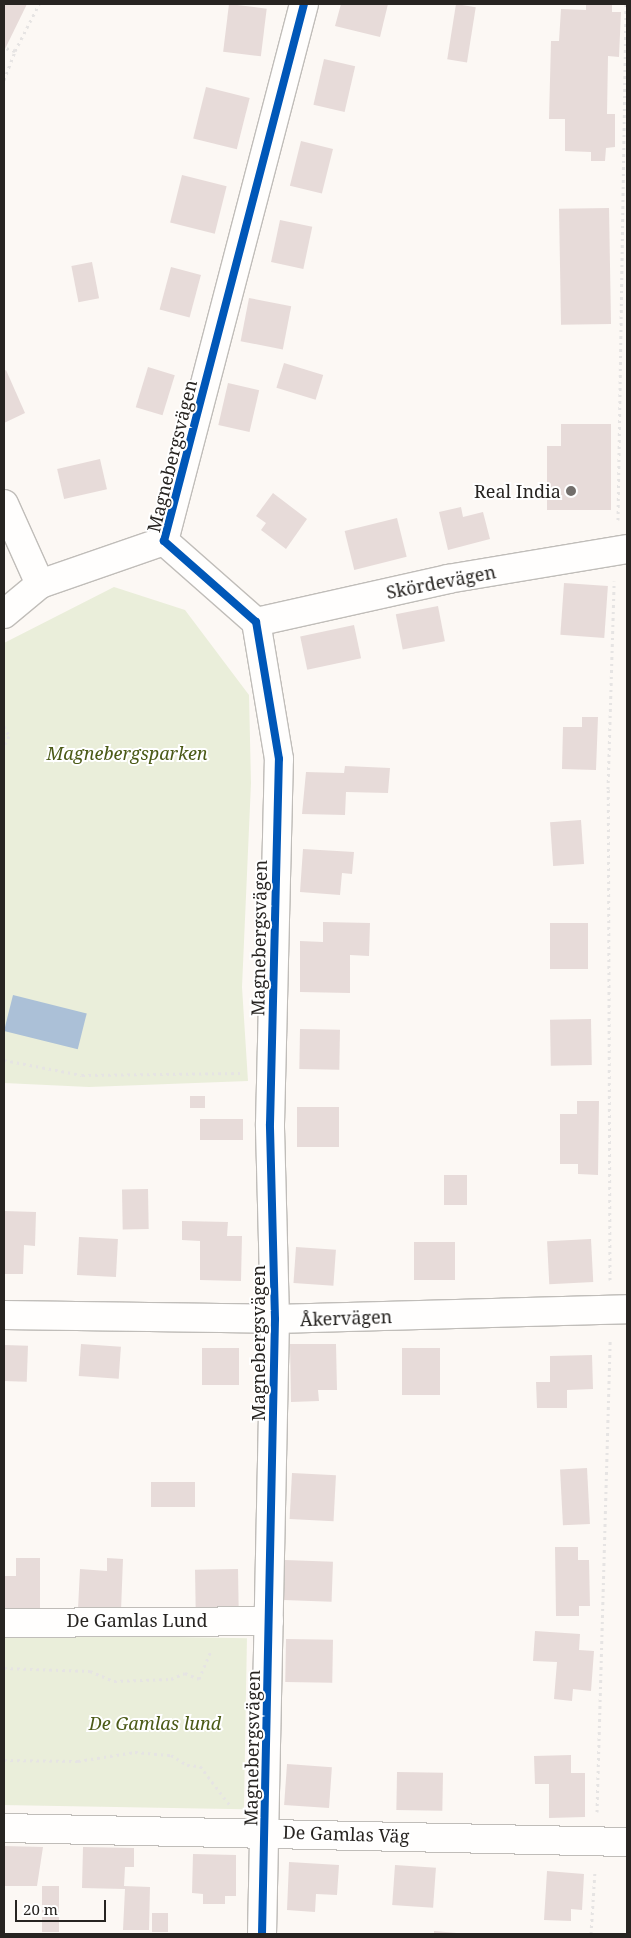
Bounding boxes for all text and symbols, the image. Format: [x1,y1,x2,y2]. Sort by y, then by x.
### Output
street label: Magnebergsvägen [143,378,201,534]
place label: Real India [474,480,561,502]
marker: Real India [565,485,577,497]
street label: Skördevägen [384,561,498,603]
park label: Magnebergsparken [46,742,208,764]
street label: Magnebergsvägen [247,860,271,1016]
street label: Magnebergsvägen [247,1265,269,1421]
street label: Åkervägen [299,1306,393,1330]
street label: De Gamlas Lund [66,1609,208,1631]
street label: Magnebergsvägen [240,1670,264,1826]
park label: De Gamlas lund [89,1712,221,1734]
street label: De Gamlas Väg [282,1821,410,1847]
scale bar [18,1890,109,1922]
text: 20 m [23,1899,58,1919]

